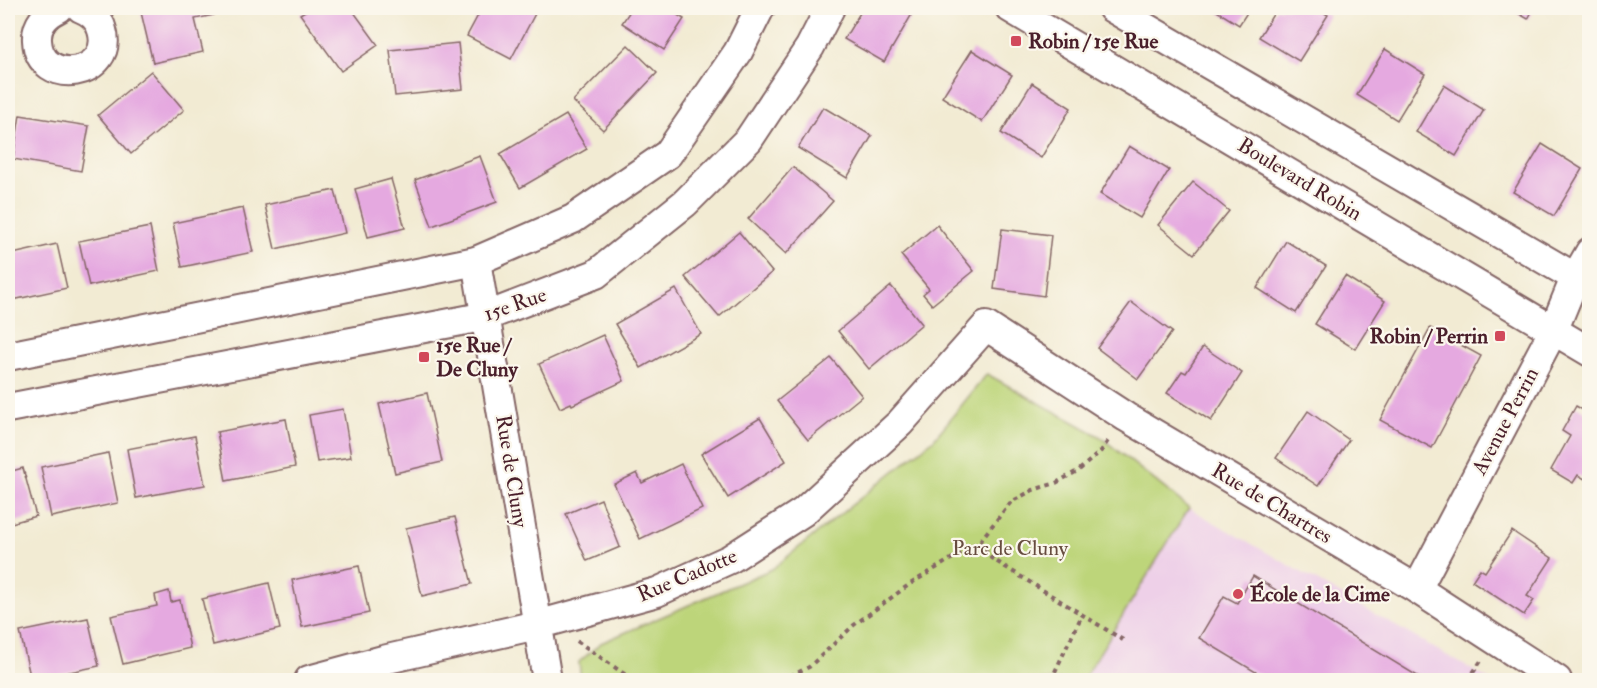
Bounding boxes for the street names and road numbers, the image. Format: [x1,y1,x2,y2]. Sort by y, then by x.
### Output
street label: Boulevard Robin [1233,132,1367,227]
street label: 15e Rue [480,281,550,328]
street label: Avenue Perrin [1465,363,1545,480]
street label: Rue de Cluny [489,413,534,530]
street label: Rue de Chartres [1207,457,1337,550]
street label: Rue Cadotte [633,542,741,609]

